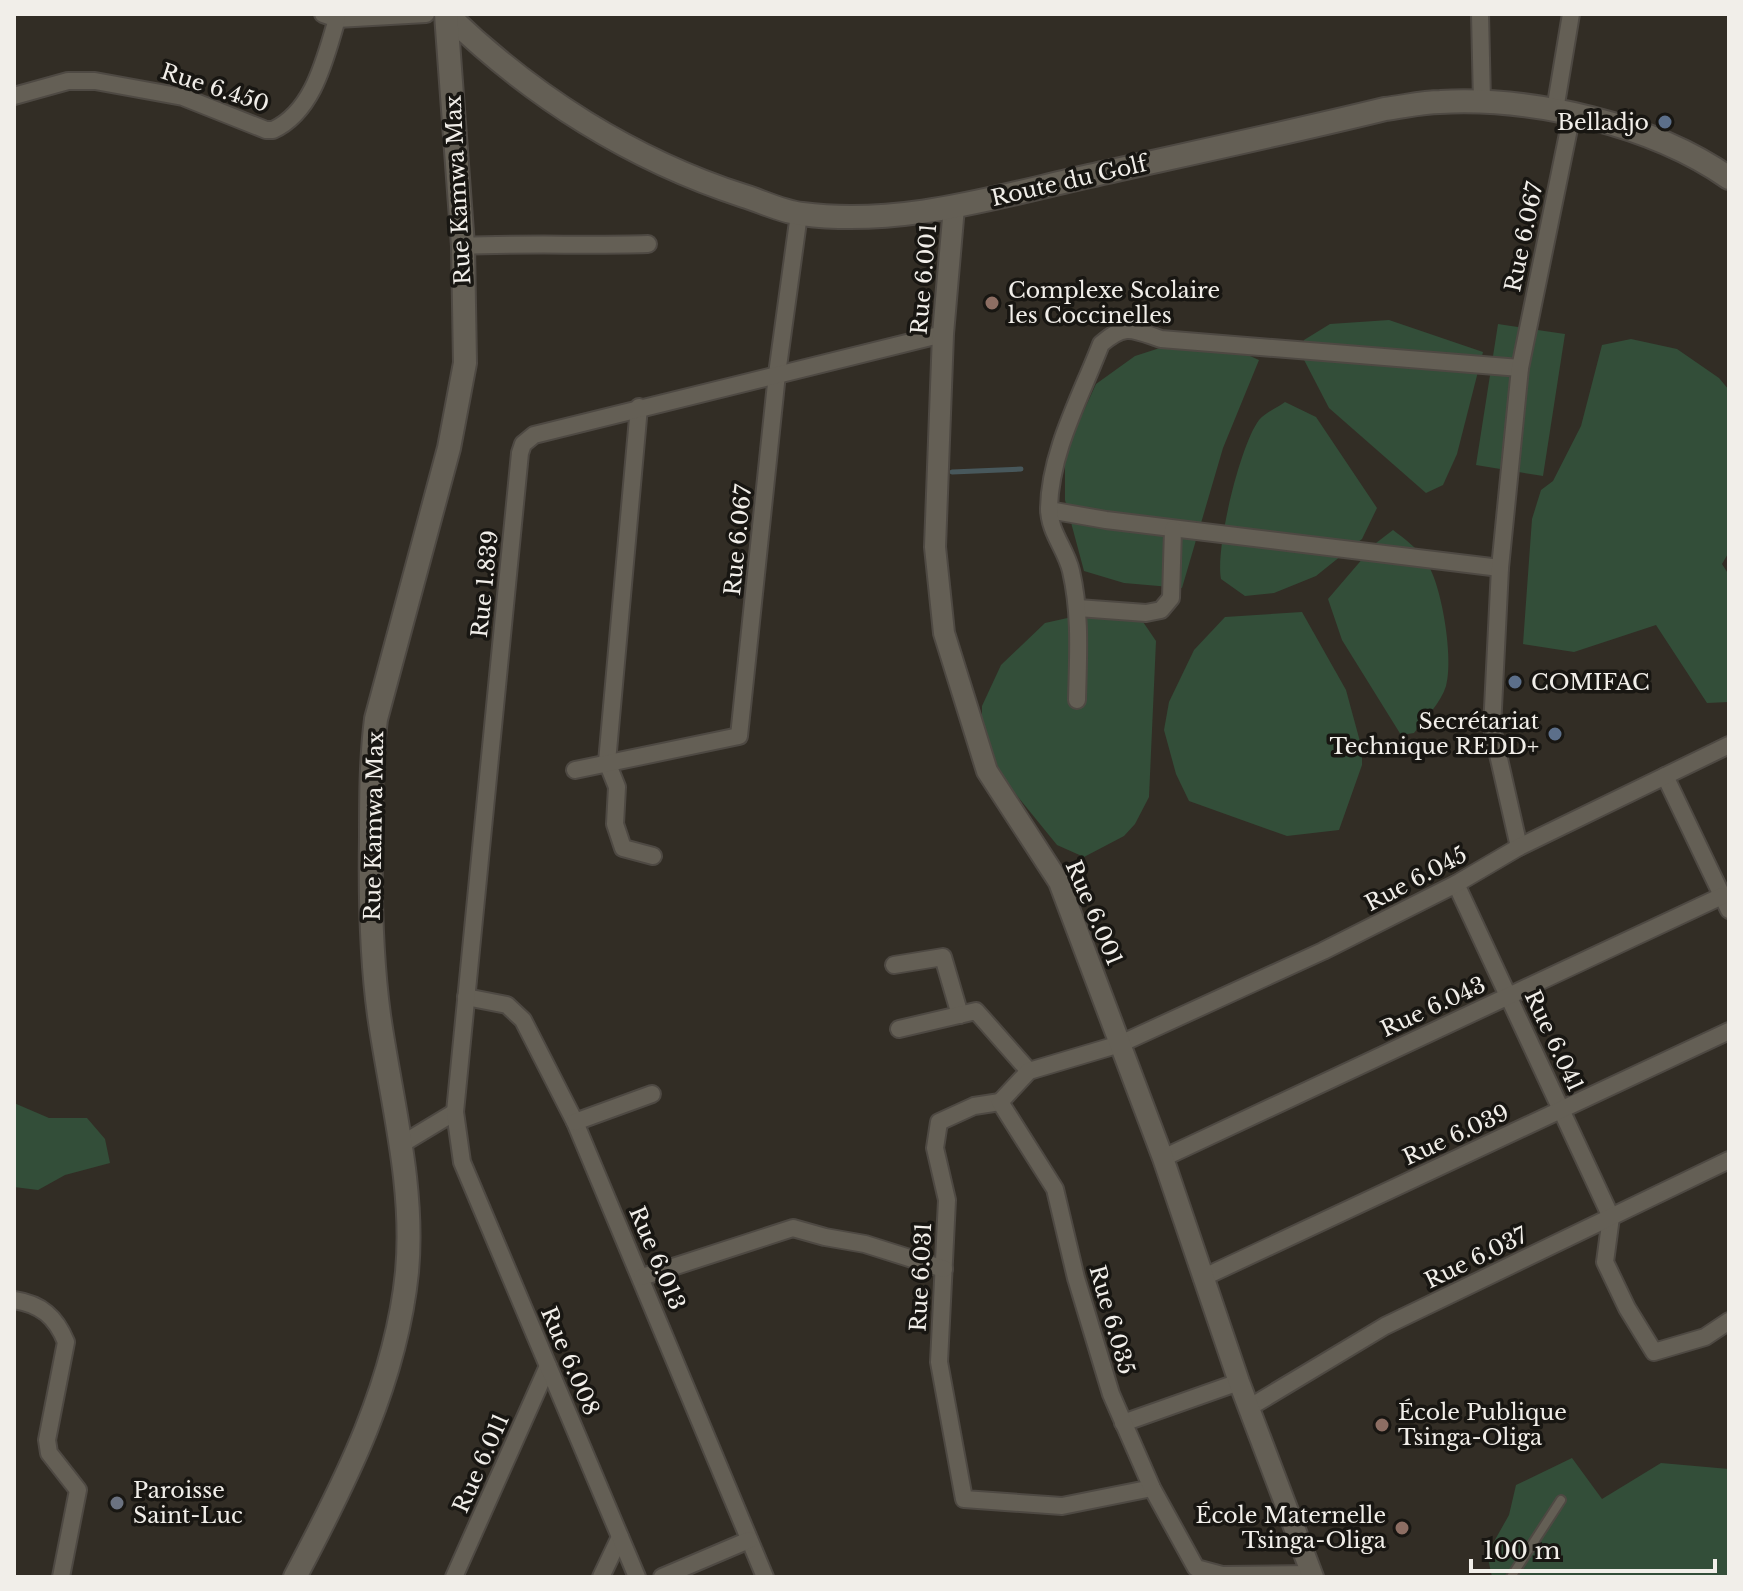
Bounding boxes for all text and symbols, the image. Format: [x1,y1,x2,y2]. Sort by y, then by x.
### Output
street label: Rue 6.450 [158,58,272,118]
street label: Rue Kamwa Max [440,94,476,286]
place label: Belladjo [1557,109,1649,136]
marker: Belladjo [1656,113,1674,131]
street label: Route du Golf [988,149,1152,212]
street label: Rue 6.067 [1499,179,1549,294]
street label: Rue 6.001 [906,222,942,336]
place label: Complexe Scolaire les Coccinelles [1008,277,1220,329]
marker: Complexe Scolaire les Coccinelles [983,294,1001,312]
street label: Rue 6.067 [719,482,757,597]
street label: Rue 1.839 [466,529,504,639]
place label: COMIFAC [1531,669,1650,696]
marker: COMIFAC [1506,673,1524,691]
place label: Secrétariat Technique REDD+ [1329,708,1540,760]
marker: Secrétariat Technique REDD+ [1546,725,1564,743]
street label: Rue Kamwa Max [359,730,389,921]
street label: Rue 6.045 [1360,841,1472,917]
street label: Rue 6.001 [1060,856,1128,970]
street label: Rue 6.043 [1376,971,1490,1043]
street label: Rue 6.041 [1519,986,1589,1096]
street label: Rue 6.039 [1399,1099,1513,1171]
street label: Rue 6.013 [623,1202,691,1314]
street label: Rue 6.037 [1420,1221,1533,1294]
street label: Rue 6.031 [905,1222,937,1332]
street label: Rue 6.035 [1084,1262,1140,1378]
street label: Rue 6.008 [535,1303,605,1419]
place label: École Publique Tsinga-Oliga [1398,1398,1567,1451]
street label: Rue 6.011 [447,1409,515,1517]
marker: École Publique Tsinga-Oliga [1373,1416,1391,1434]
place label: Paroisse Saint-Luc [133,1477,243,1529]
marker: Paroisse Saint-Luc [108,1494,126,1512]
place label: École Maternelle Tsinga-Oliga [1196,1501,1387,1554]
marker: École Maternelle Tsinga-Oliga [1393,1519,1411,1537]
scale bar [1471,1523,1715,1573]
text: 100 m [1483,1536,1561,1565]

